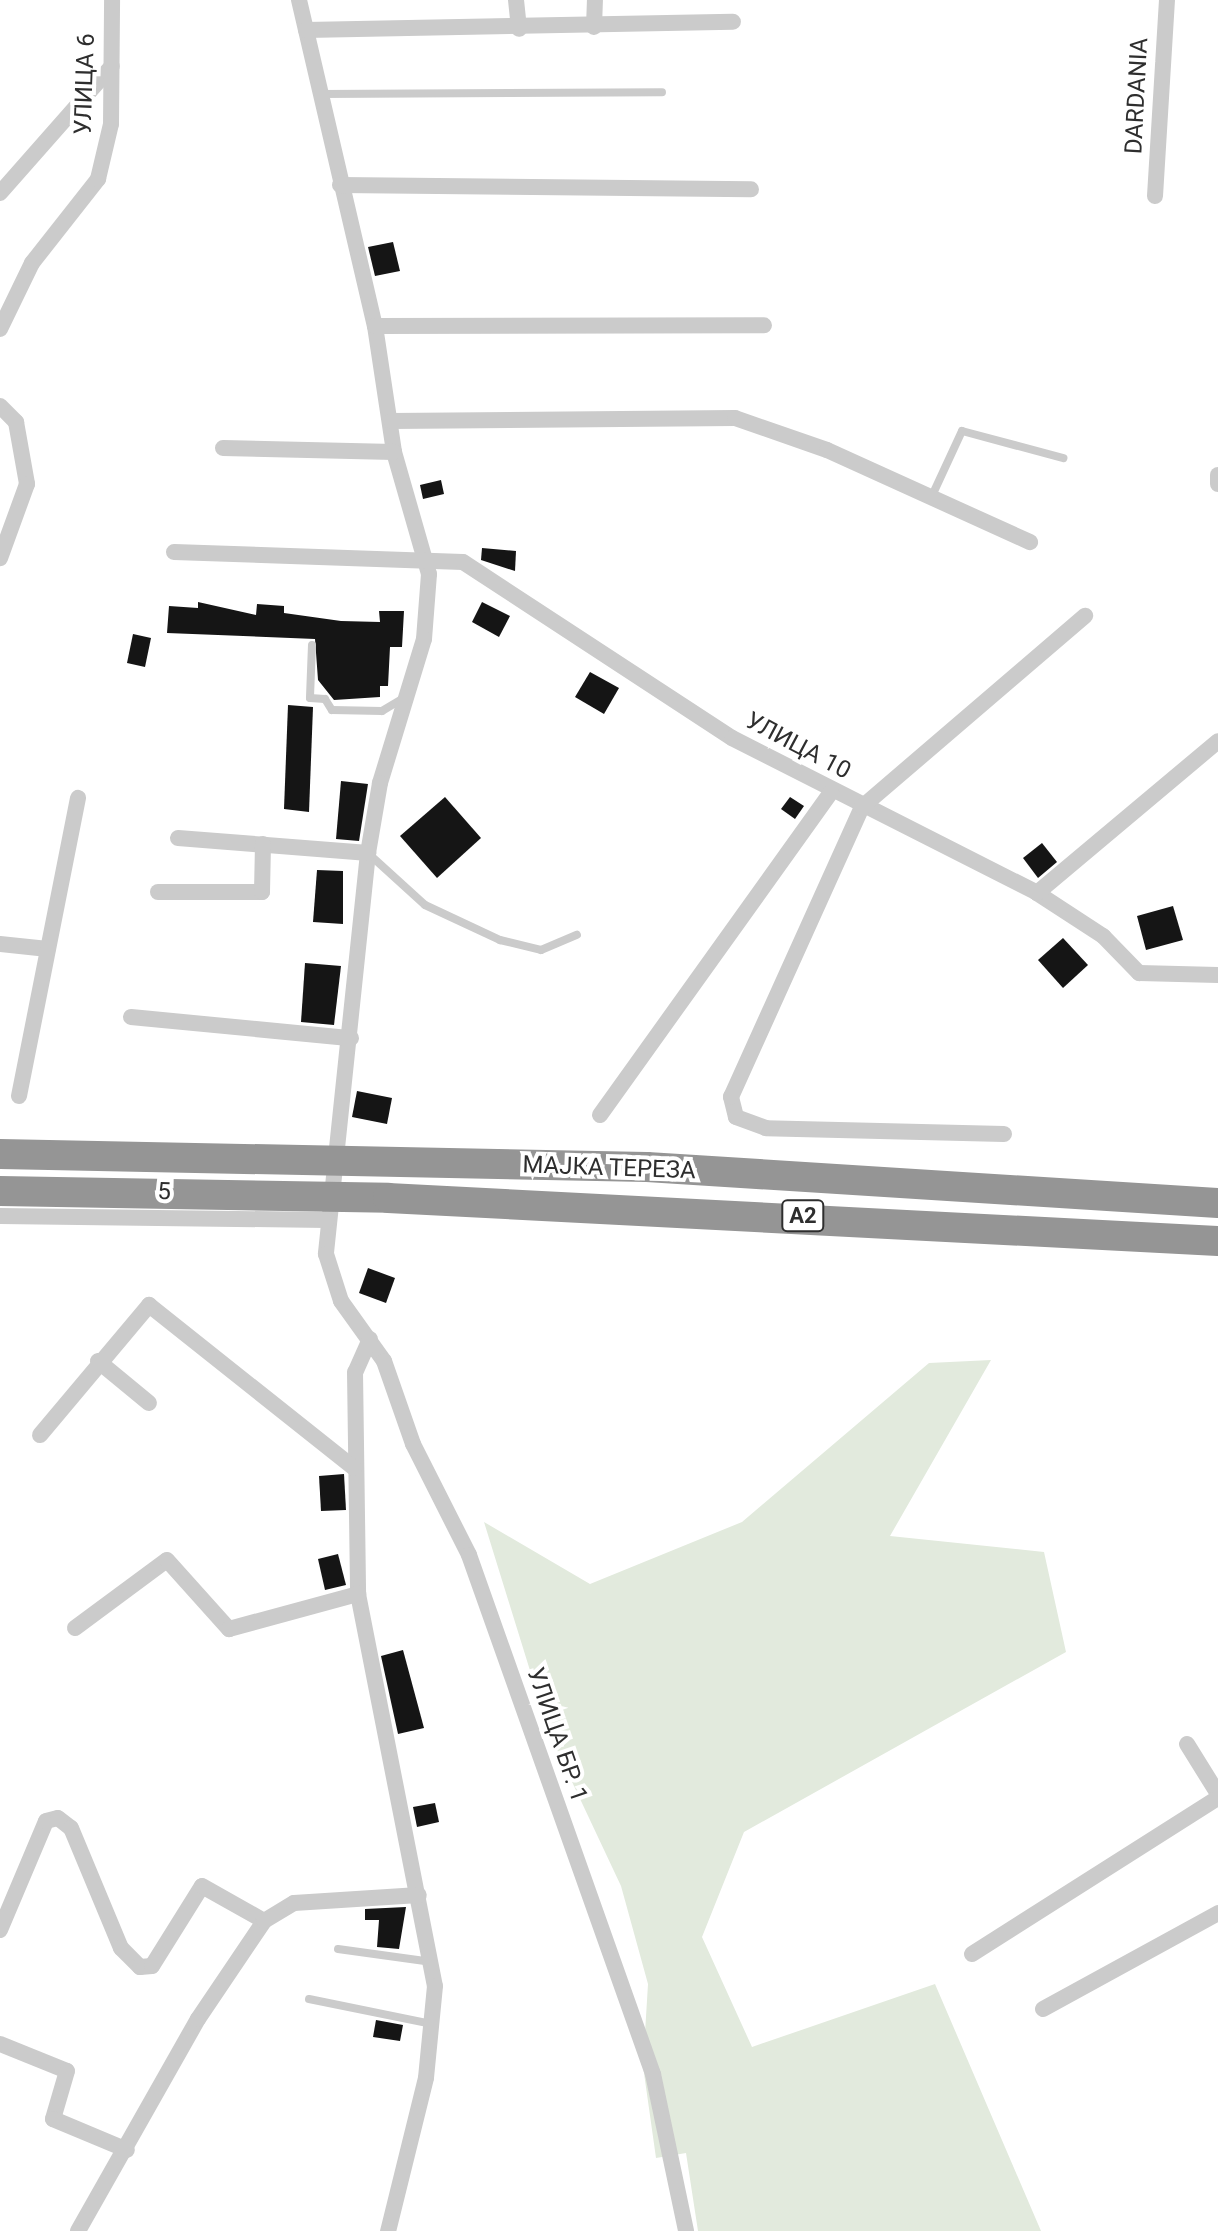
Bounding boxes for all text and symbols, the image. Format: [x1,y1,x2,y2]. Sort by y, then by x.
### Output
street label: УЛИЦА 6 [69,33,101,135]
street label: DARDANIA [1120,37,1154,155]
street label: УЛИЦА 10 [741,706,855,786]
street label: МАЈКА ТЕРЕЗА [522,1151,696,1185]
street label: 5 [157,1177,171,1207]
road number: A2 [781,1198,825,1234]
street label: УЛИЦА БР. 1 [521,1664,593,1806]

